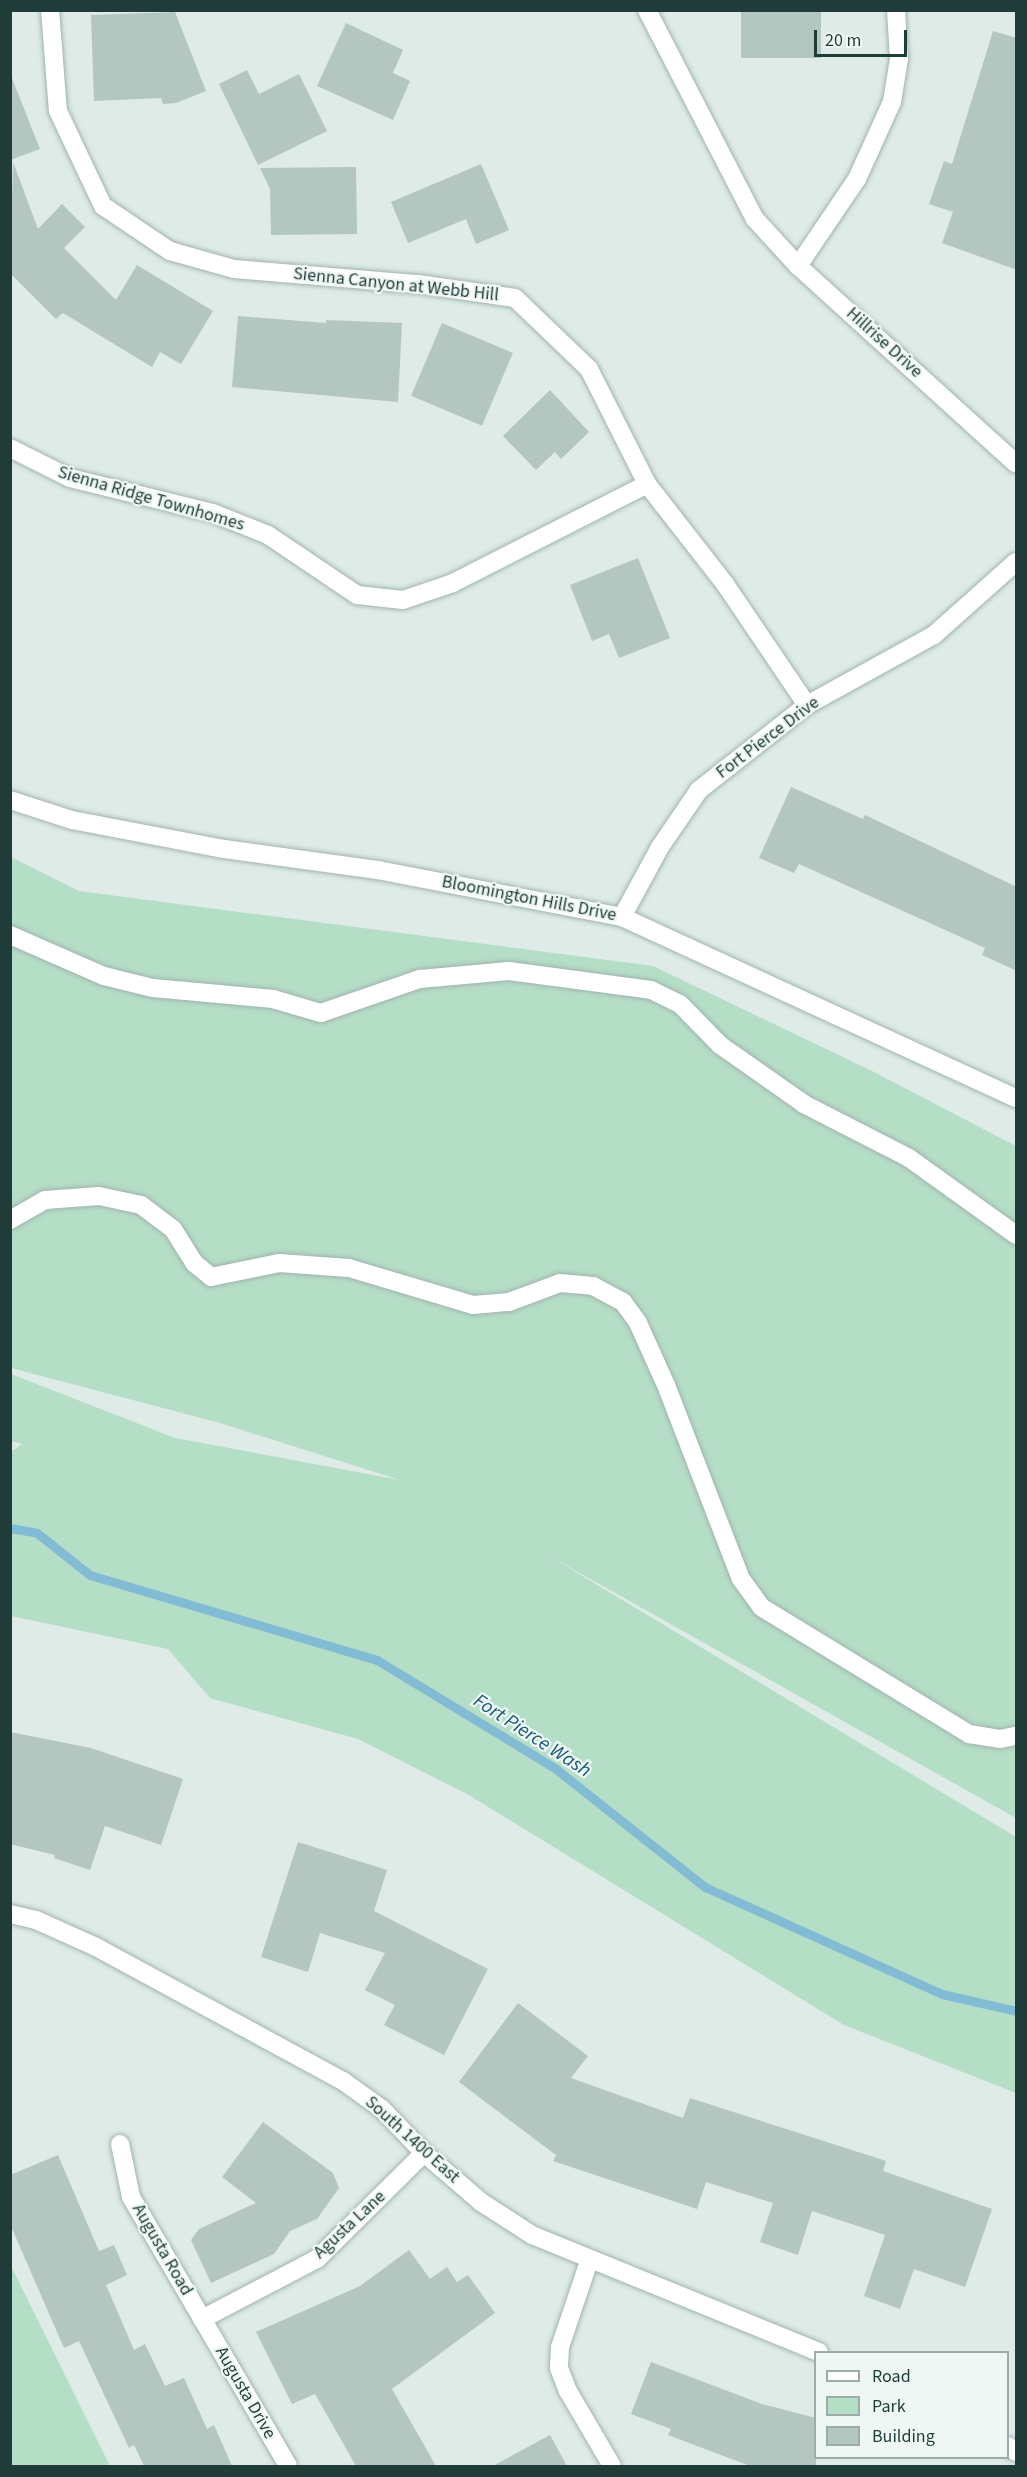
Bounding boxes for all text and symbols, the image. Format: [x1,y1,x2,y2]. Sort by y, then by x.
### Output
scale bar [817,18,910,56]
text: 20 m [825,28,861,53]
street label: Sienna Canyon at Webb Hill [292,263,500,307]
street label: Hillrise Drive [841,303,927,383]
street label: Sienna Ridge Townhomes [55,462,247,536]
street label: Fort Pierce Drive [712,692,824,784]
street label: Bloomington Hills Drive [440,871,618,927]
water label: Fort Pierce Wash [469,1689,595,1783]
street label: South 1400 East [360,2092,464,2188]
street label: Agusta Lane [309,2186,391,2264]
street label: Augusta Road [127,2200,197,2300]
street label: Augusta Drive [210,2343,280,2443]
legend [814,2351,1009,2459]
text: Road [872,2364,911,2389]
text: Park [872,2394,906,2419]
text: Building [872,2424,935,2449]

